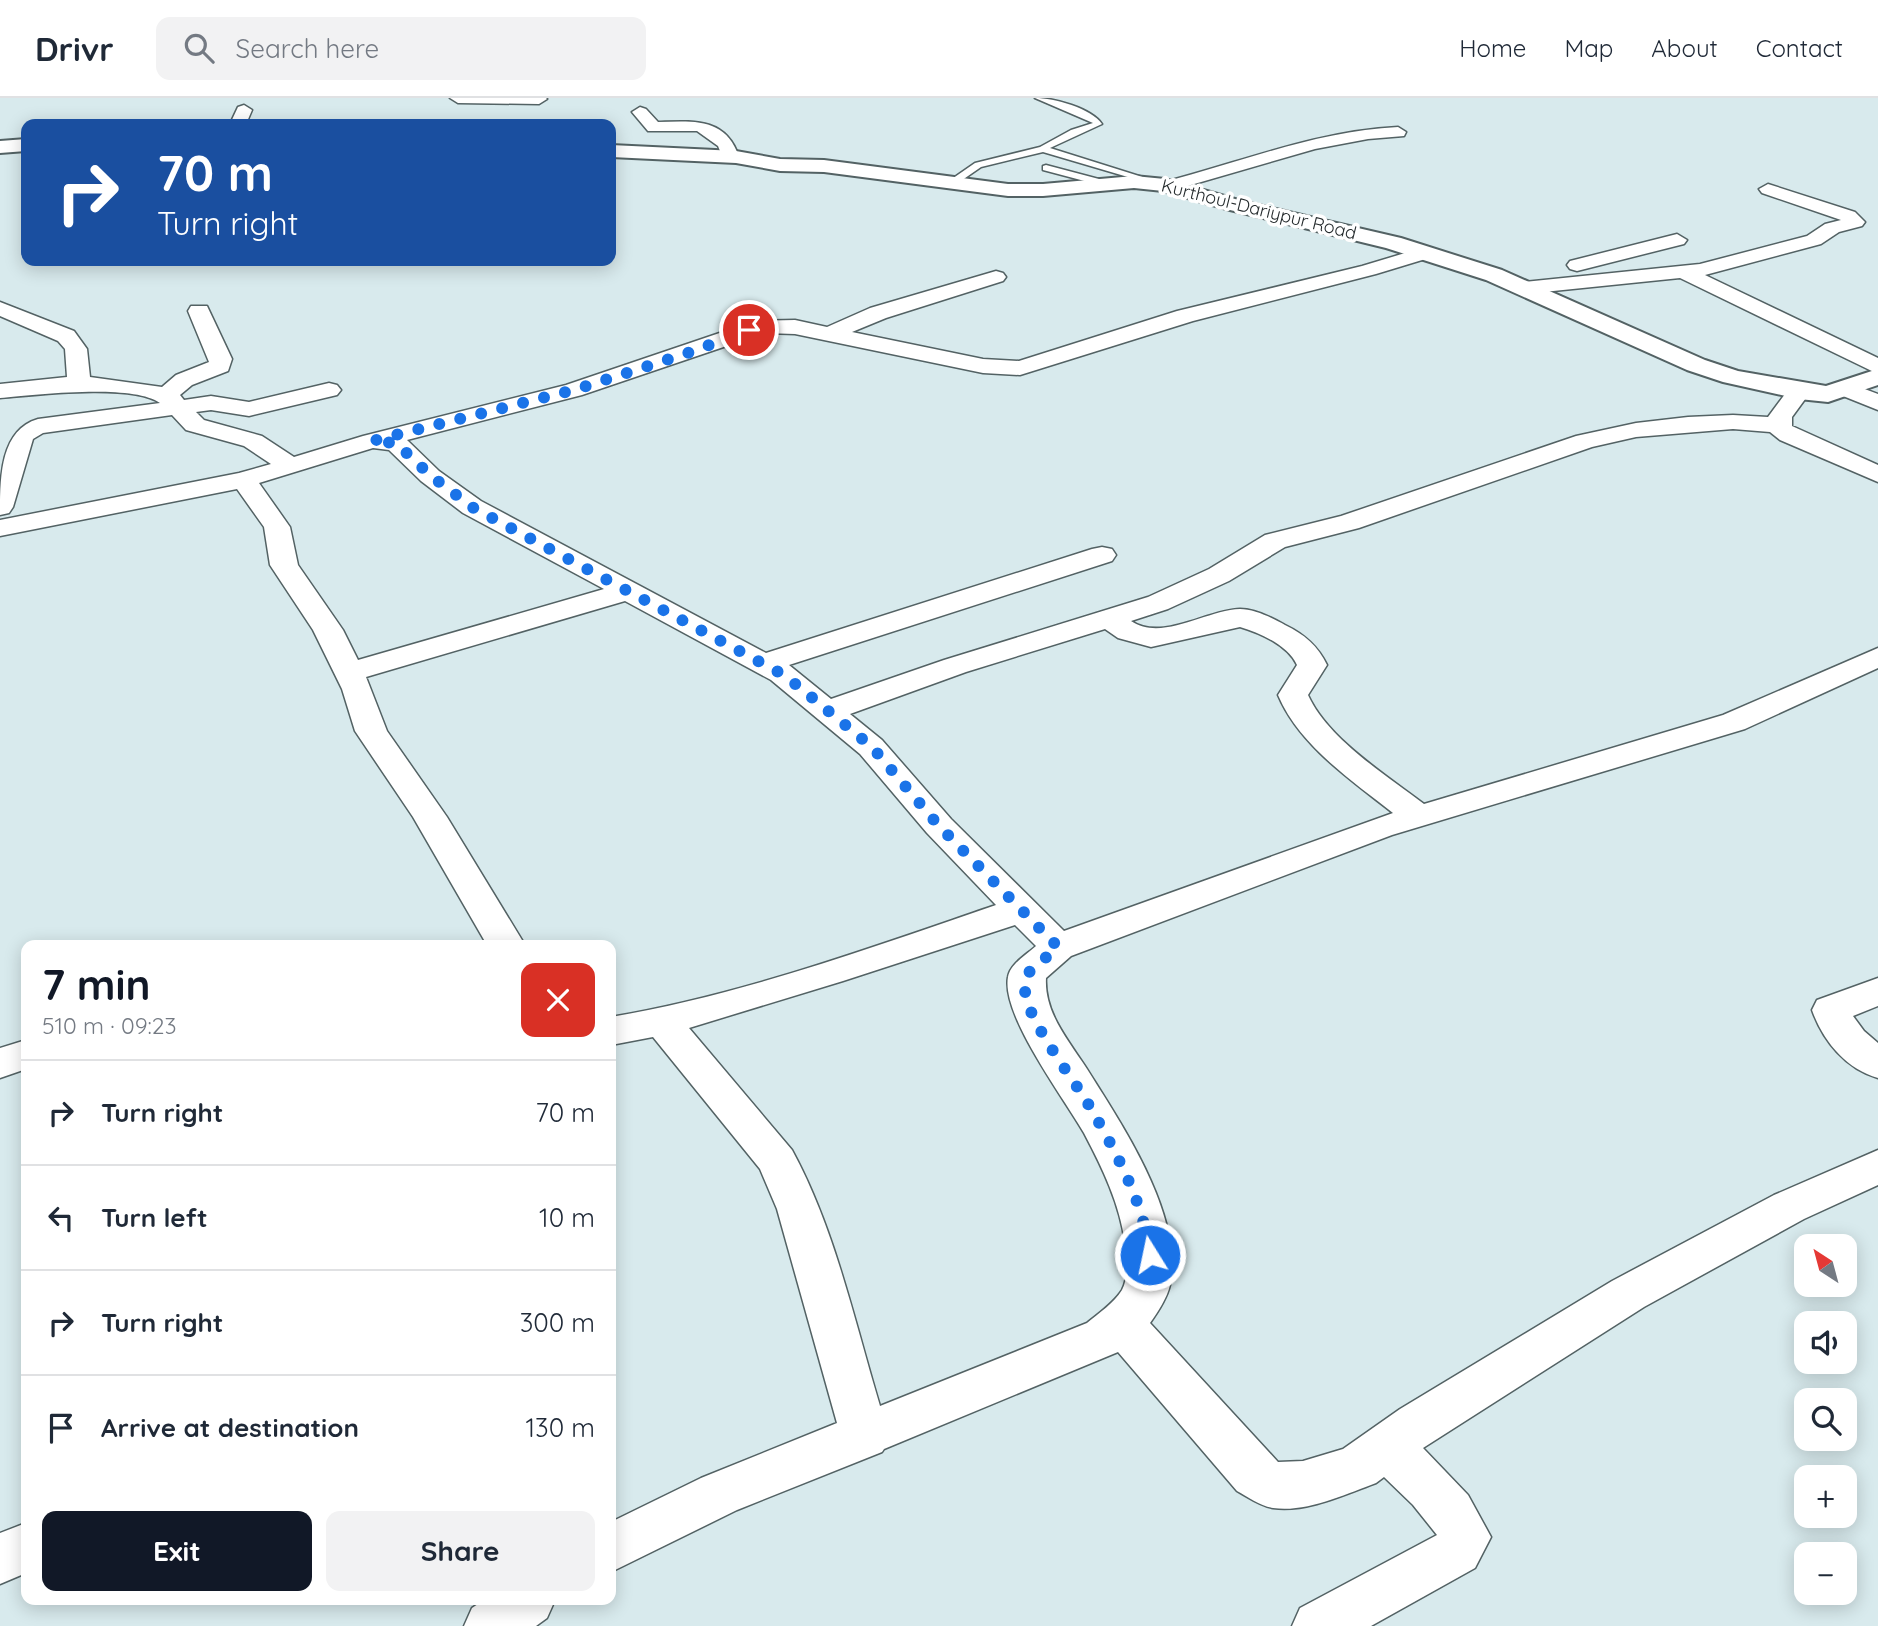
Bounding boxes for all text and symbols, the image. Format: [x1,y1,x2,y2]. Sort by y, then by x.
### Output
search box [156,17,646,80]
text: Drivr [35,28,114,69]
icon: search [180,29,218,67]
text: Search here [236,32,379,65]
text: Home [1459,33,1526,63]
text: Map [1564,33,1613,63]
text: About [1651,33,1718,63]
text: Contact [1756,33,1843,63]
text: 70 m [157,142,273,203]
icon: right [42,147,133,238]
street label: Kurthoul-Dariypur Road [1159,174,1359,244]
text: Turn right [157,203,298,243]
pin [719,300,779,360]
icon: arrive [730,311,768,349]
text: 7 min [42,958,151,1011]
button: close [521,963,595,1037]
text: 510 m · 09:23 [42,1011,177,1040]
icon: right [42,1094,80,1132]
text: Turn right [101,1096,223,1129]
text: 70 m [535,1096,595,1129]
icon: left [42,1199,80,1237]
text: Turn left [101,1201,208,1234]
text: 10 m [539,1201,595,1234]
position arrow [1113,1218,1187,1292]
north arrow [1794,1234,1857,1297]
map controls [1794,1234,1857,1605]
icon: right [42,1304,80,1342]
text: Turn right [101,1306,223,1339]
text: 300 m [520,1306,595,1339]
button: sound [1794,1311,1857,1374]
button: search [1794,1388,1857,1451]
icon: arrive [42,1409,80,1447]
text: Arrive at destination [101,1411,359,1444]
text: 130 m [525,1411,595,1444]
button: + [1794,1465,1857,1528]
button: Exit [42,1511,312,1591]
button: Share [326,1511,595,1591]
button: − [1794,1542,1857,1605]

